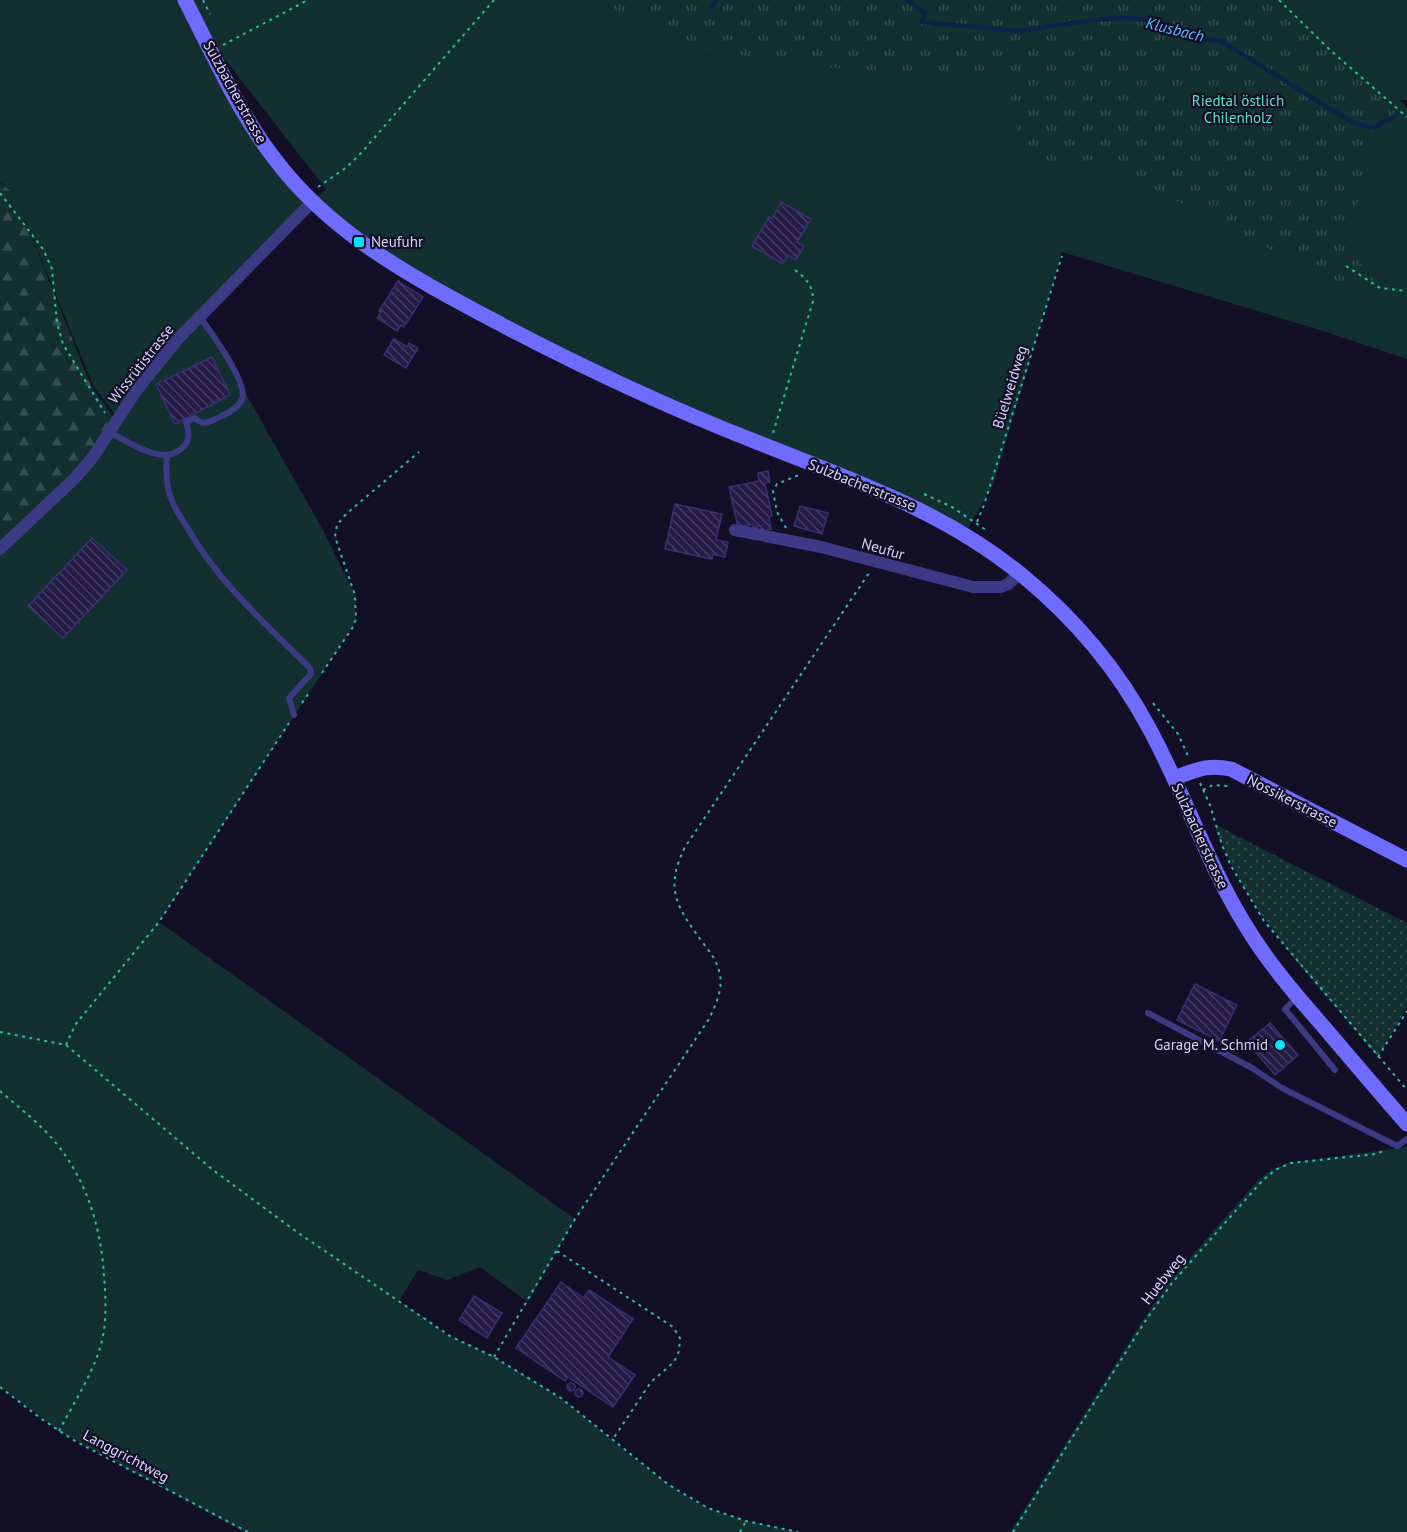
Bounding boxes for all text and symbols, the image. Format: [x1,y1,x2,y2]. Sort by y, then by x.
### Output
water label: Klusbach [1144,12,1206,46]
street label: Sulzbacherstrasse [199,37,272,146]
park label: Riedtal östlich Chilenholz [1192,91,1284,127]
place label: Neufuhr [371,232,423,251]
marker: Neufuhr [352,235,366,249]
street label: Wissrütistrasse [104,320,178,407]
street label: Büelweidweg [988,343,1031,431]
street label: Sulzbacherstrasse [806,454,919,515]
street label: Neufur [859,533,907,564]
street label: Nossikerstrasse [1244,770,1341,831]
street label: Sulzbacherstrasse [1168,780,1233,892]
place label: Garage M. Schmid [1154,1035,1268,1054]
marker: Garage M. Schmid [1273,1038,1287,1052]
street label: Huebweg [1137,1249,1189,1308]
street label: Langgrichtweg [80,1425,173,1486]

